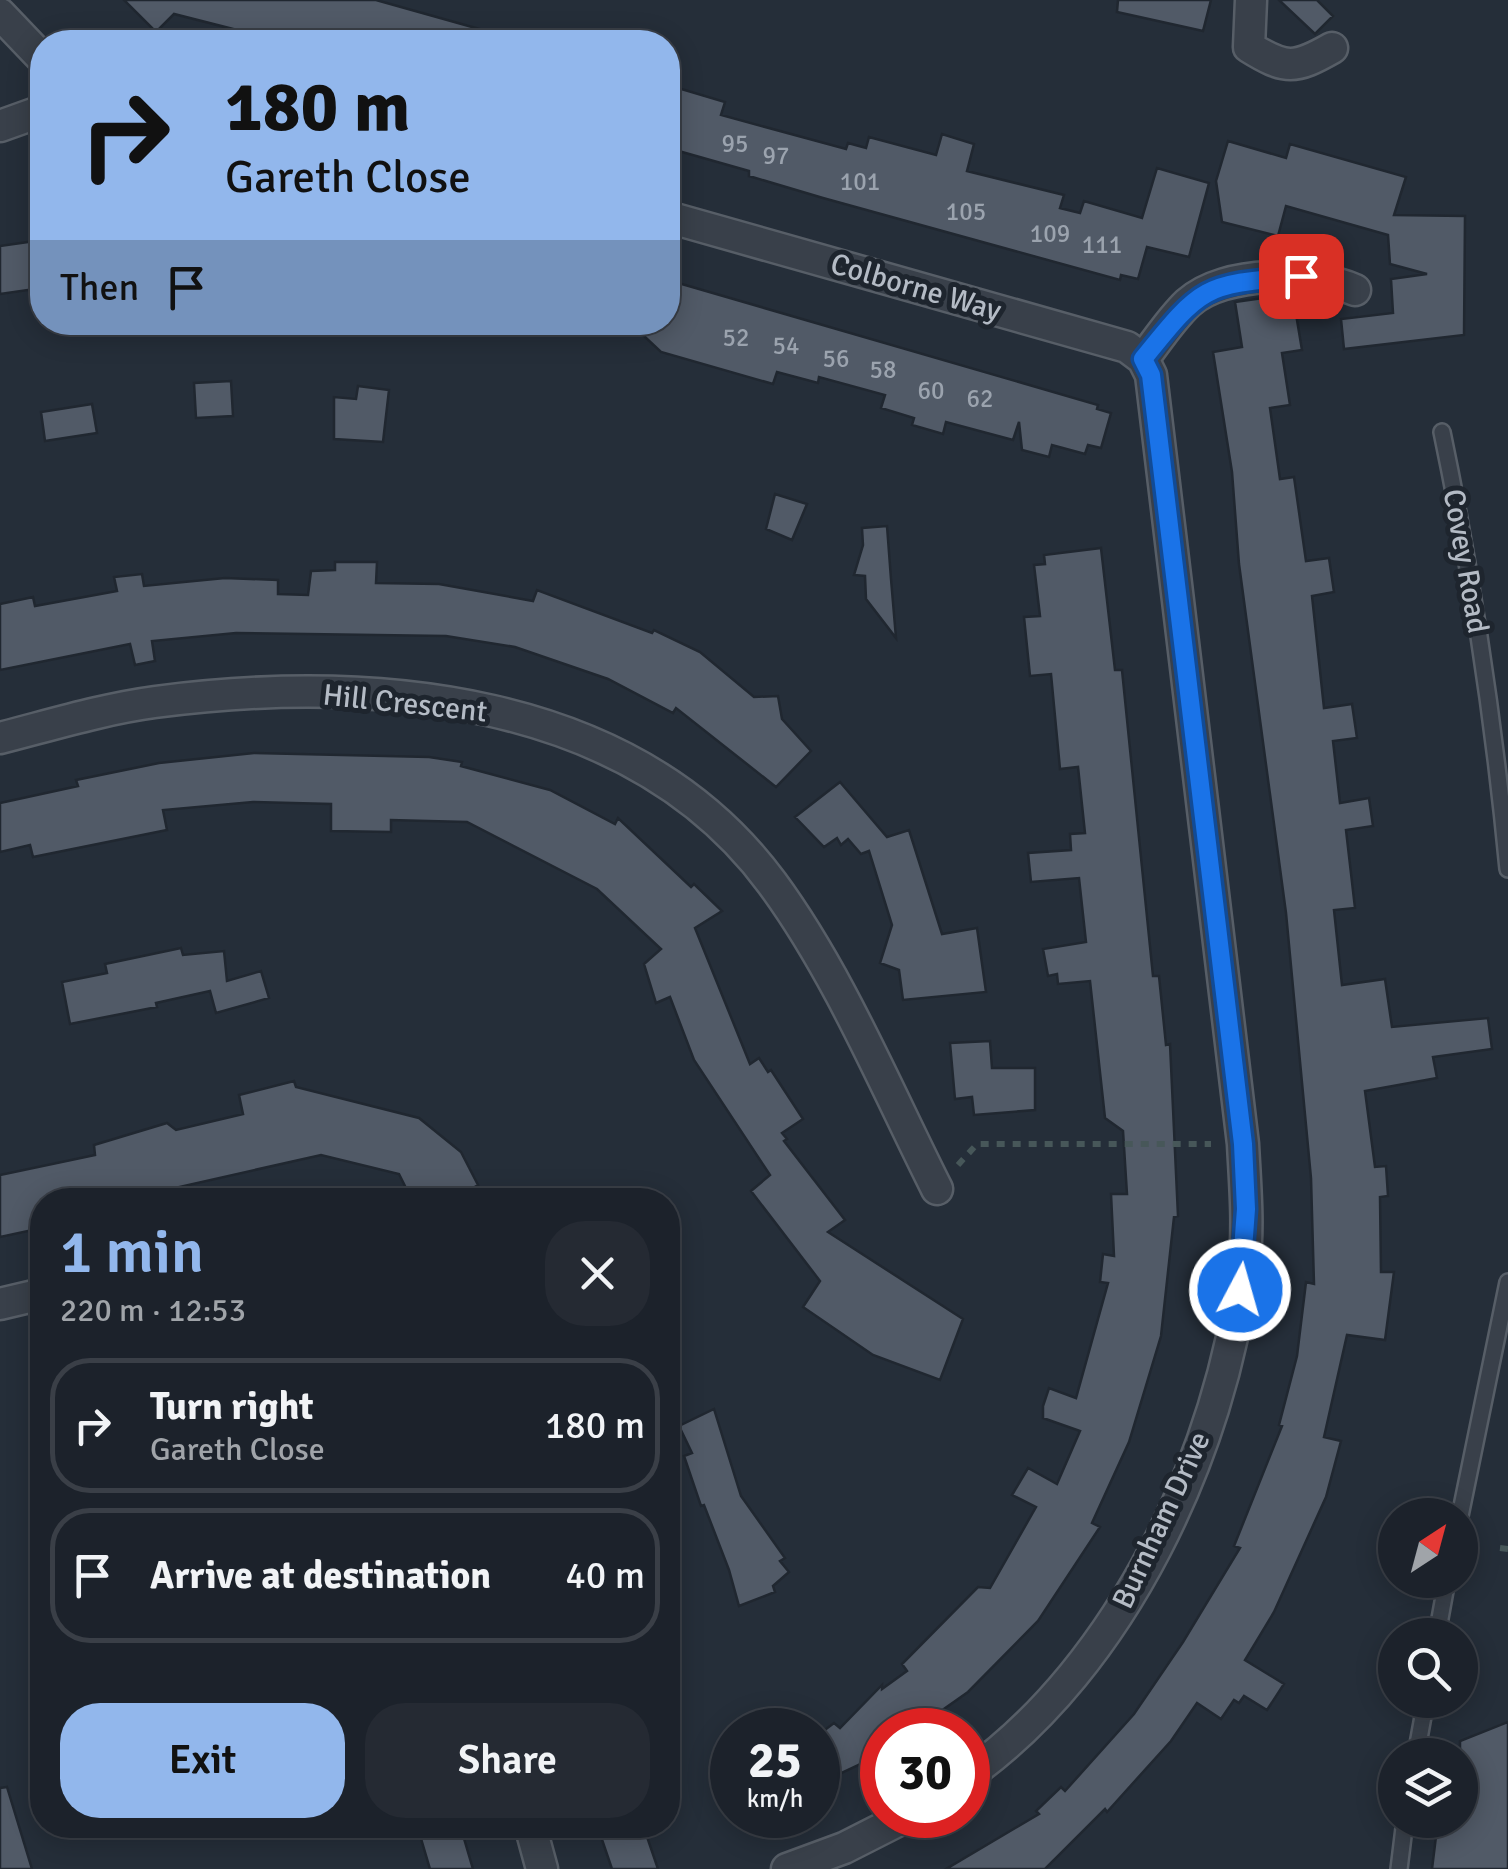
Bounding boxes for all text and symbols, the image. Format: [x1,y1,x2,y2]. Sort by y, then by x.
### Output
text: 180 m [225,64,410,150]
icon: right [60,70,190,200]
house number: 95 [721,128,749,159]
house number: 97 [762,140,790,171]
text: Gareth Close [225,150,471,205]
house number: 101 [840,166,880,197]
house number: 105 [946,196,986,227]
house number: 109 [1030,218,1070,249]
house number: 111 [1082,229,1122,260]
pin [1259,234,1344,319]
street label: Colborne Way [826,245,1006,330]
icon: arrive [1274,249,1329,304]
icon: arrive [159,260,214,315]
text: Then [60,264,139,311]
house number: 52 [722,322,750,353]
house number: 54 [772,330,800,361]
house number: 56 [822,343,850,374]
house number: 58 [869,354,897,385]
house number: 60 [917,375,945,406]
house number: 62 [966,383,994,414]
street label: Covey Road [1435,486,1496,636]
street label: Hill Crescent [321,676,489,731]
text: 1 min [60,1216,204,1290]
button: close [545,1221,650,1326]
position arrow [1188,1238,1292,1342]
text: 220 m · 12:53 [60,1291,246,1330]
text: Turn right [150,1383,314,1430]
icon: right [65,1398,120,1453]
text: 180 m [545,1402,645,1449]
street label: Burnham Drive [1104,1426,1219,1615]
text: Gareth Close [150,1430,325,1469]
north arrow [1378,1498,1478,1598]
map controls [1378,1498,1478,1838]
icon: arrive [65,1548,120,1603]
text: Arrive at destination [150,1552,491,1599]
text: 40 m [565,1552,645,1599]
button: search [1378,1618,1478,1718]
button: Exit [60,1703,345,1818]
button: Share [365,1703,650,1818]
speed limit sign: 30 [860,1708,990,1838]
text: 25 [748,1730,802,1792]
button: layers [1378,1738,1478,1838]
text: km/h [747,1783,803,1814]

